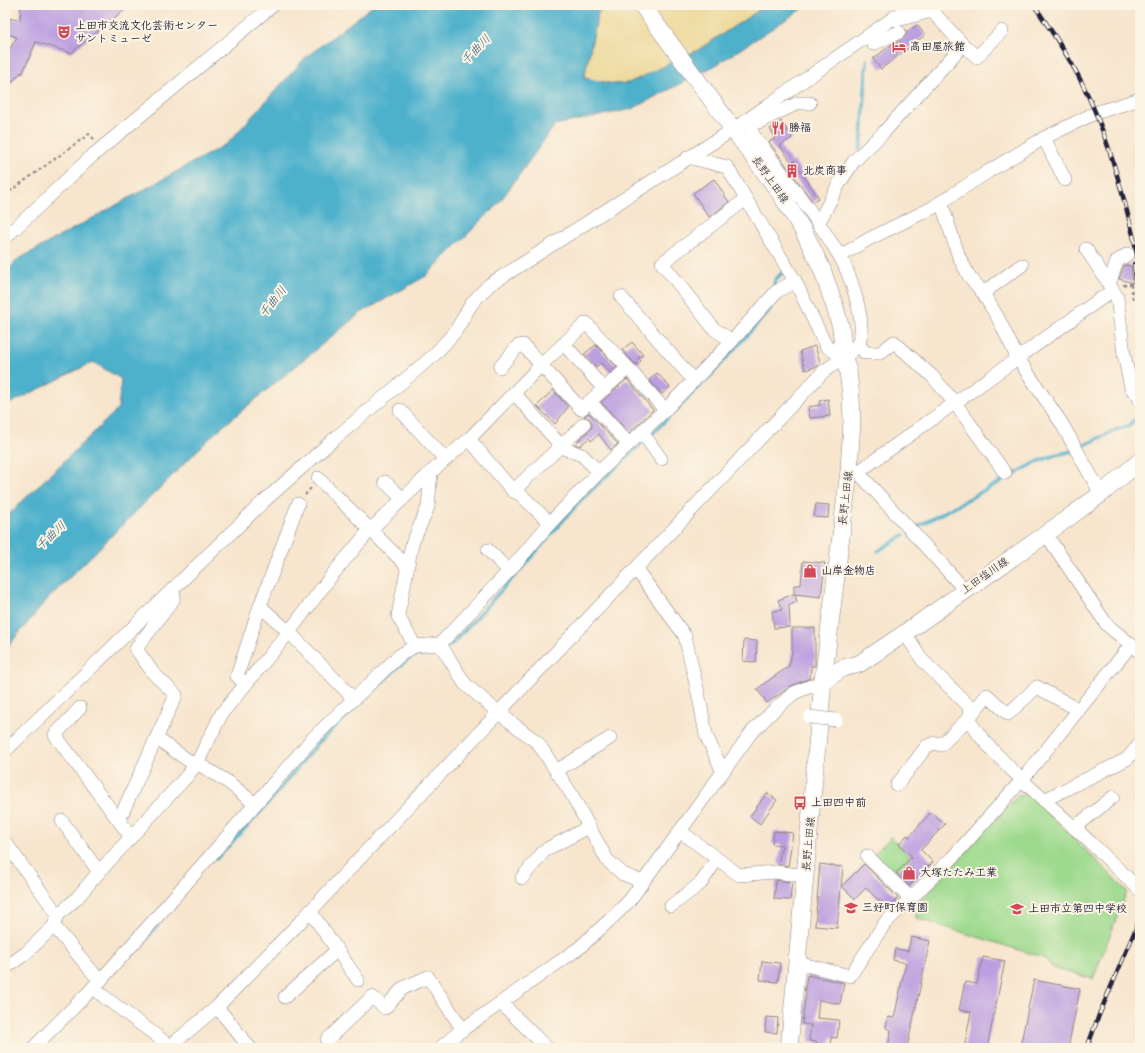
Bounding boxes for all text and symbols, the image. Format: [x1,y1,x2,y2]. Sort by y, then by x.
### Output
place label: 上田市交流文化芸術センター サントミューゼ [75,17,218,48]
theatre icon: 上田市交流文化芸術センター サントミューゼ [56,24,72,40]
water label: 千曲川 [457,30,495,70]
place label: 高田屋旅館 [910,38,965,56]
hotel icon: 高田屋旅館 [891,39,907,55]
place label: 勝福 [789,119,811,137]
restaurant icon: 勝福 [770,120,786,136]
street label: 長野上田線 [747,152,793,208]
place label: 北炭商事 [803,162,847,180]
building icon: 北炭商事 [784,163,800,179]
water label: 千曲川 [254,282,292,322]
street label: 長野上田線 [834,470,858,526]
water label: 千曲川 [31,517,71,555]
street label: 上田塩川線 [957,553,1013,599]
place label: 山岸金物店 [821,562,876,580]
shop icon: 山岸金物店 [802,563,818,579]
place label: 上田四中前 [811,794,866,812]
bus stop icon: 上田四中前 [792,795,808,811]
street label: 長野上田線 [798,816,820,872]
place label: 大塚たたみ工業 [920,864,997,882]
shop icon: 大塚たたみ工業 [901,865,917,881]
place label: 三好町保育園 [862,899,928,917]
school or university icon: 三好町保育園 [843,900,859,916]
place label: 上田市立第四中学校 [1028,900,1127,918]
school or university icon: 上田市立第四中学校 [1009,901,1025,917]

